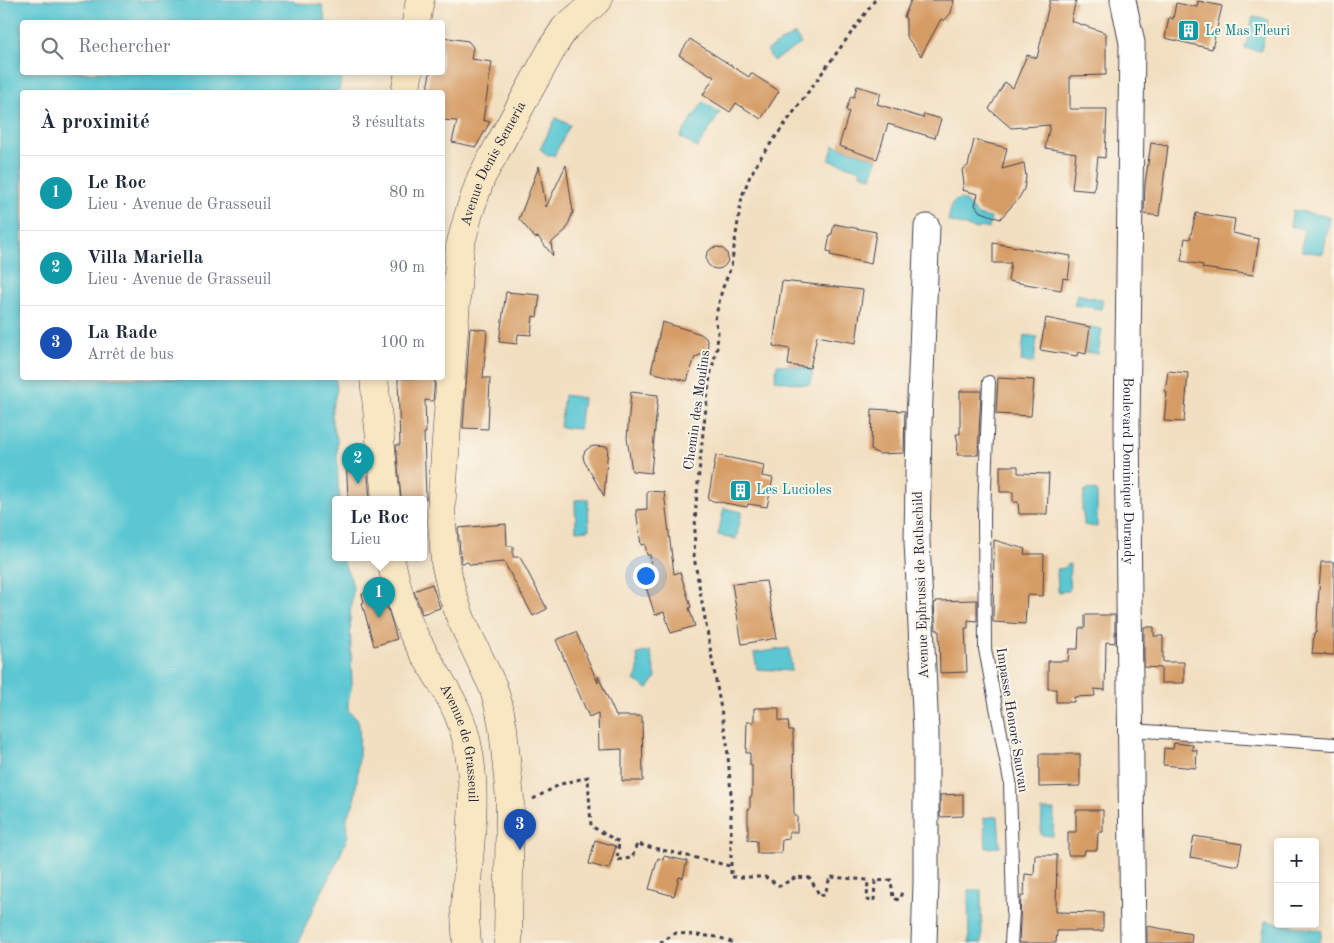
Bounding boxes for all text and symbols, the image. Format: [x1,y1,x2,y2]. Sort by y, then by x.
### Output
building icon: Le Mas Fleuri [1177,19,1201,43]
search box [20,20,445,75]
place label: Le Mas Fleuri [1205,24,1290,38]
icon: search [38,34,66,62]
text: Rechercher [78,38,171,57]
street label: Avenue Denis Semeria [459,99,529,228]
text: À proximité [40,112,150,133]
text: 3 résultats [351,115,425,131]
text: Le Roc [87,174,146,193]
text: 1 [51,185,61,201]
text: 80 m [389,185,425,201]
text: Lieu · Avenue de Grasseuil [87,197,271,213]
text: Villa Mariella [87,249,204,268]
text: 2 [51,260,61,276]
text: 90 m [389,260,425,276]
text: Lieu · Avenue de Grasseuil [87,272,271,288]
text: La Rade [87,324,157,343]
text: 3 [51,335,61,351]
text: 100 m [380,335,425,351]
text: Arrêt de bus [87,347,174,363]
street label: Chemin des Moulins [682,349,712,471]
street label: Boulevard Dominique Durandy [1120,377,1136,565]
pin: 2 [342,443,374,484]
building icon: Les Lucioles [728,478,752,502]
place label: Les Lucioles [756,483,832,497]
street label: Avenue Ephrussi de Rothschild [911,491,931,679]
popup [332,496,427,561]
text: Le Roc [350,509,409,528]
text: Lieu [350,532,381,548]
your location [633,563,659,589]
pin: 1 [363,577,395,618]
street label: Impasse Honoré Sauvan [994,647,1030,794]
street label: Avenue de Grasseuil [437,682,480,802]
pin: 3 [504,809,536,850]
map controls [1274,838,1319,928]
button: + [1274,838,1319,883]
button: − [1274,883,1319,928]

